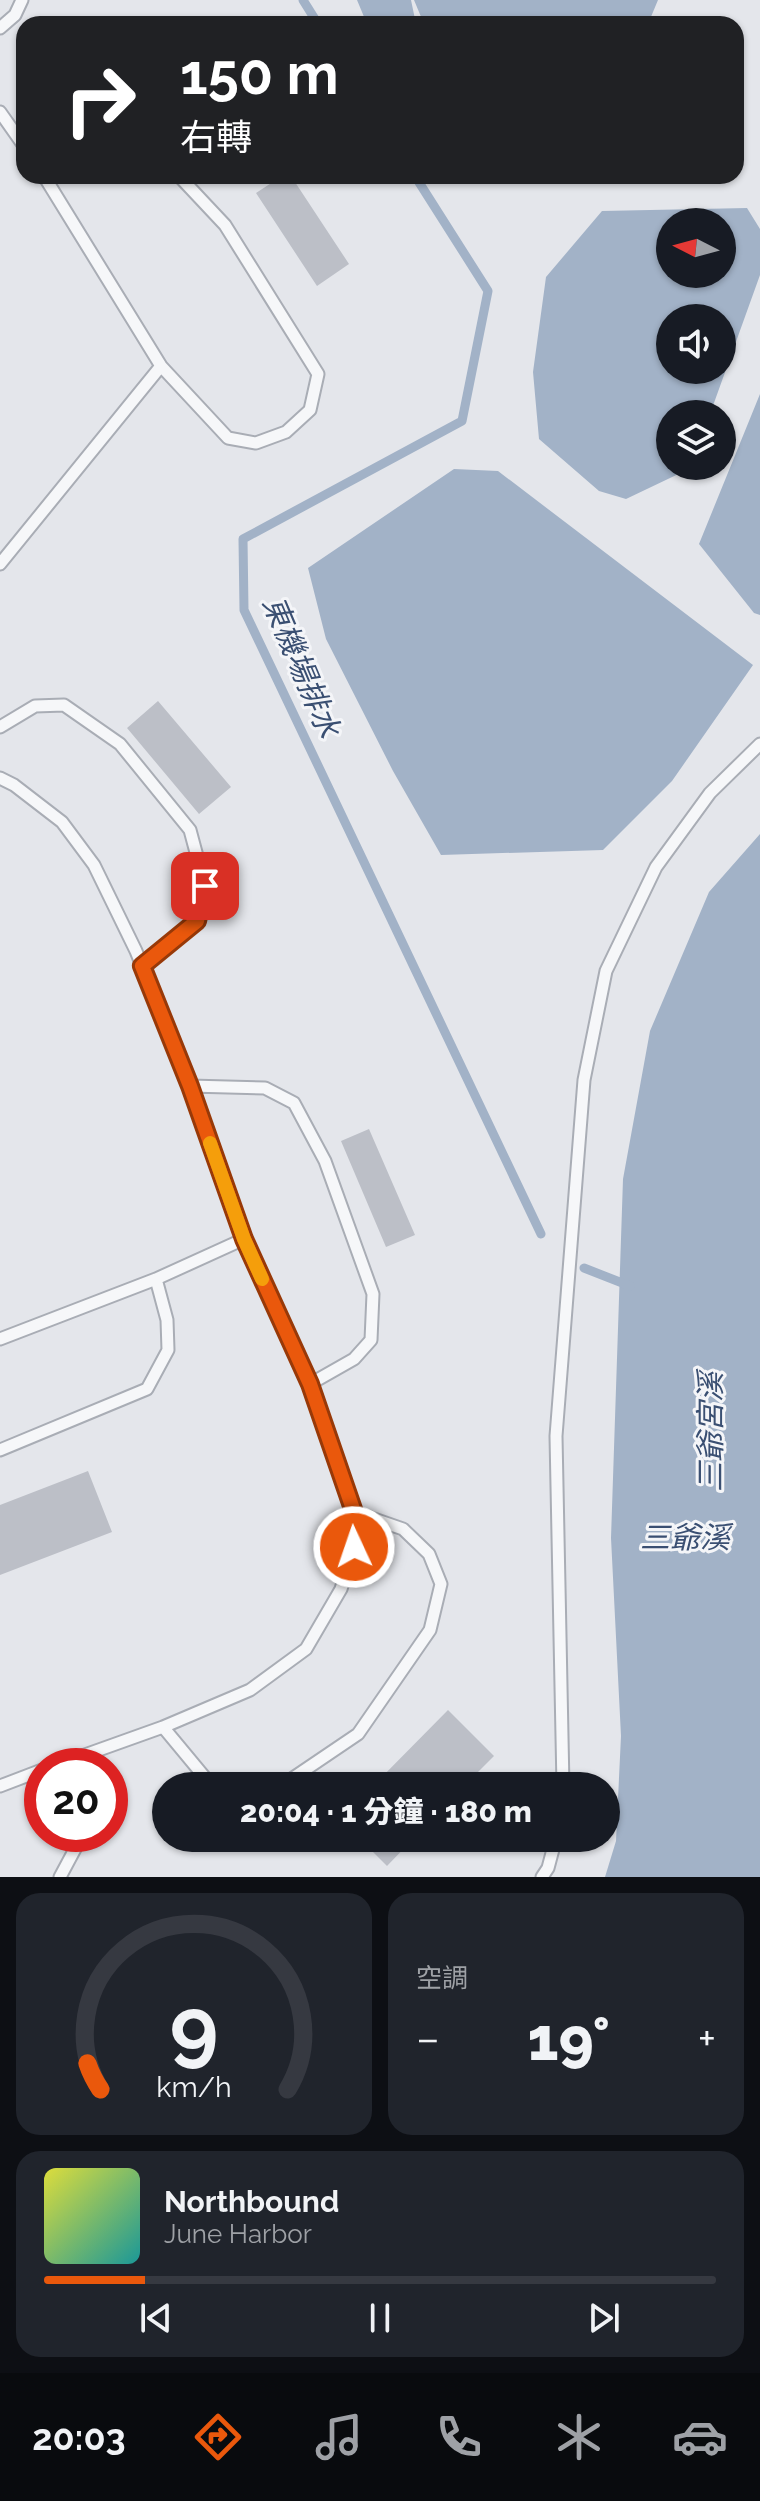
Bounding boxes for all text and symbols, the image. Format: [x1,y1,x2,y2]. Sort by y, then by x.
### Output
text: 150 m [180,41,339,107]
icon: right [48,48,152,152]
text: 右轉 [180,116,252,158]
north arrow [656,208,736,288]
map controls [656,208,736,480]
button: sound [656,304,736,384]
button: layers [656,400,736,480]
water label: 東機場排水 [256,591,348,745]
pin [171,852,239,920]
icon: arrive [183,864,227,908]
water label: 三爺宮溪 [693,1368,728,1492]
position arrow [312,1505,396,1589]
water label: 三爺溪 [640,1520,734,1555]
speed limit sign: 20 [24,1748,128,1852]
text: 20:04 · 1 分鐘 · 180 m [240,1794,532,1829]
text: 空調 [416,1963,468,1993]
text: 9 [170,1978,218,2075]
text: 19° [528,2004,610,2074]
text: − [416,2013,440,2064]
text: + [698,2013,716,2064]
text: km/h [156,2070,232,2104]
text: Northbound [164,2184,339,2219]
text: June Harbor [164,2219,312,2249]
icon: previous [134,2296,178,2340]
icon: pause [358,2296,402,2340]
icon: next [582,2296,626,2340]
icon: directions [190,2409,246,2465]
icon: music [311,2409,367,2465]
icon: phone [431,2409,487,2465]
icon: climate [551,2409,607,2465]
icon: car [672,2409,728,2465]
text: 20:03 [32,2416,126,2458]

